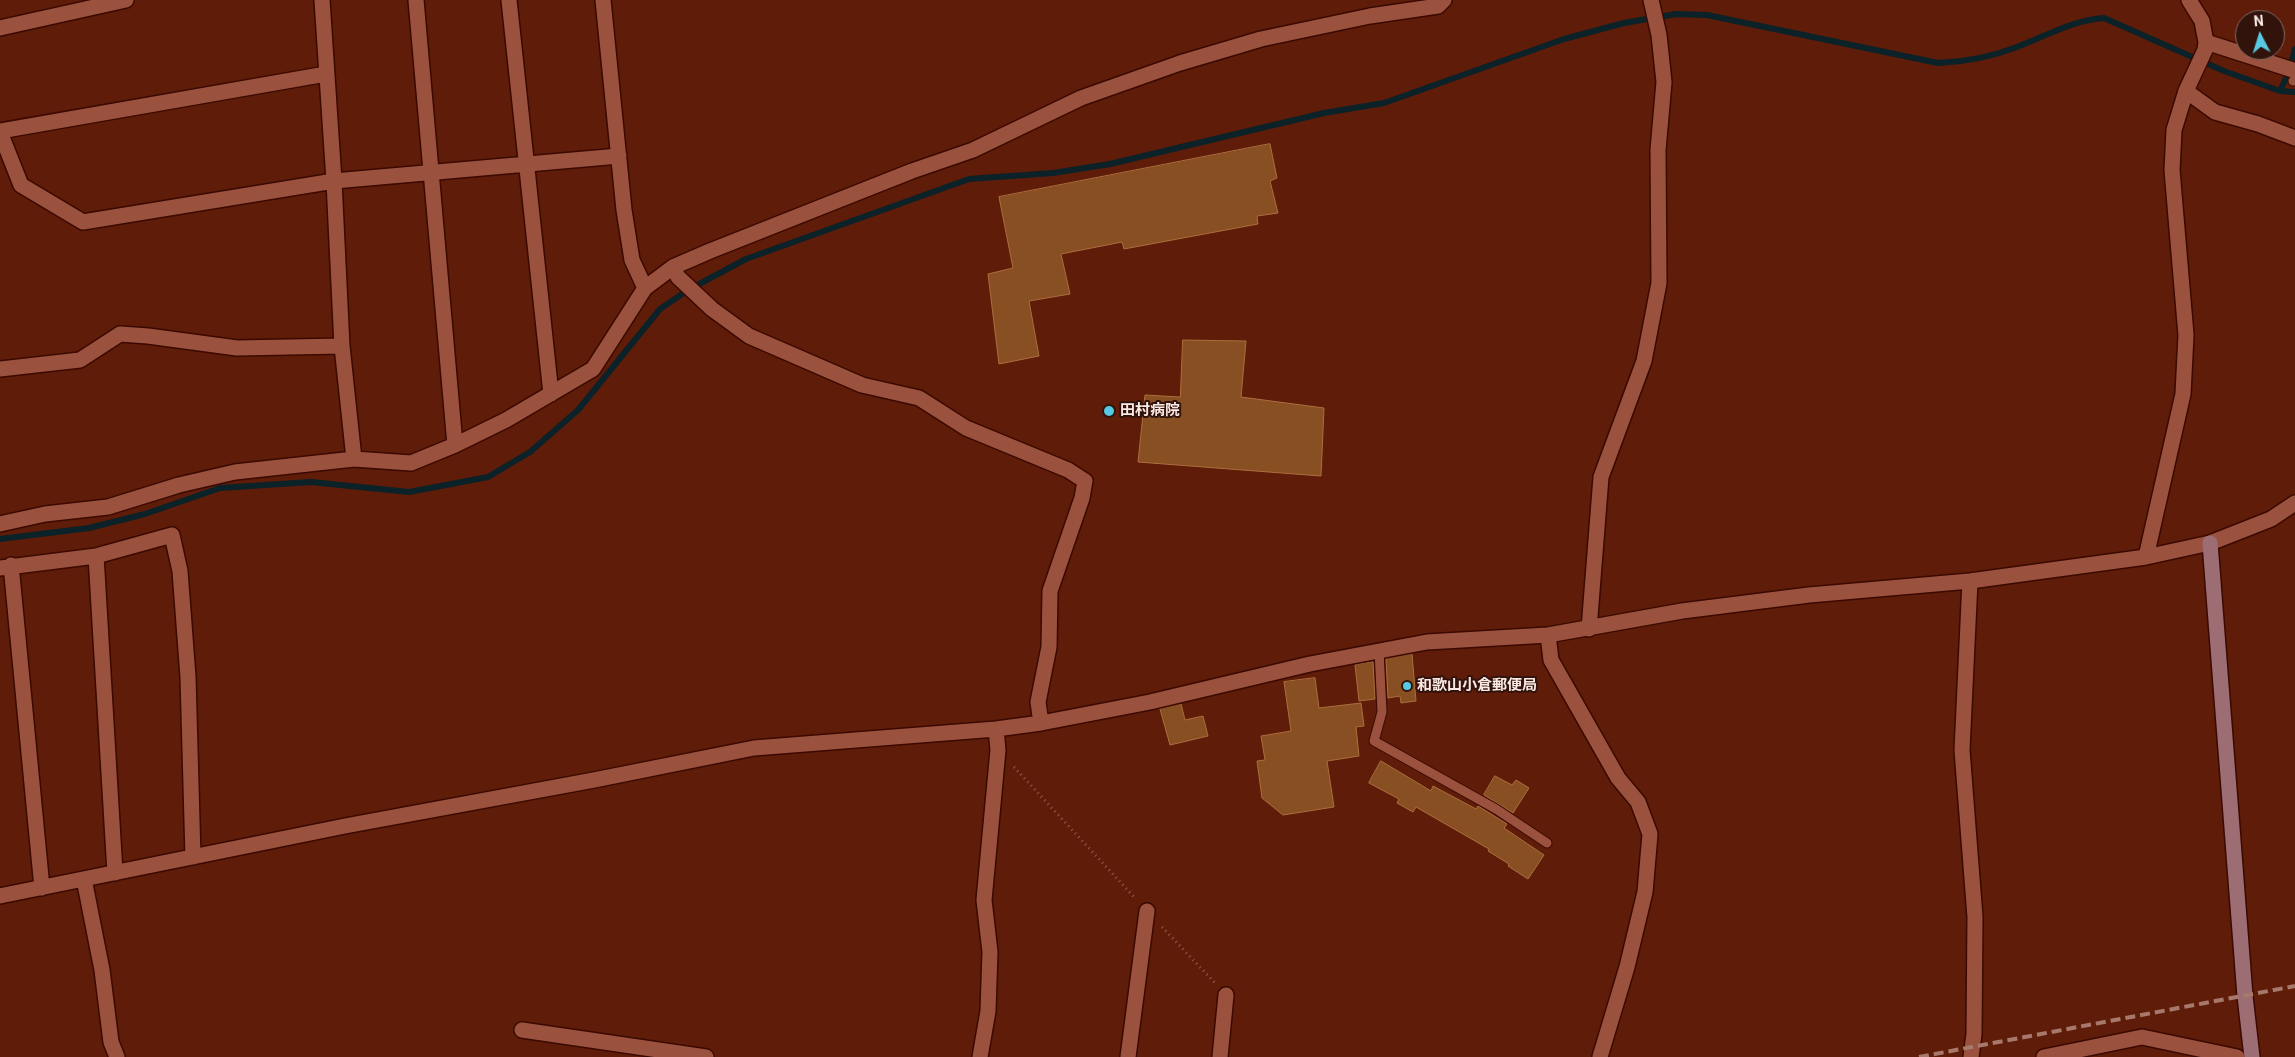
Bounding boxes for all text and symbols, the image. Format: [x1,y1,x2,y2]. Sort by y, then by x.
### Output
north arrow [2235,10,2285,60]
text: N [2253,13,2264,29]
place label: 田村病院 [1120,402,1180,420]
marker: 田村病院 [1102,404,1116,418]
place label: 和歌山小倉郵便局 [1417,677,1537,695]
marker: 和歌山小倉郵便局 [1401,680,1413,692]

